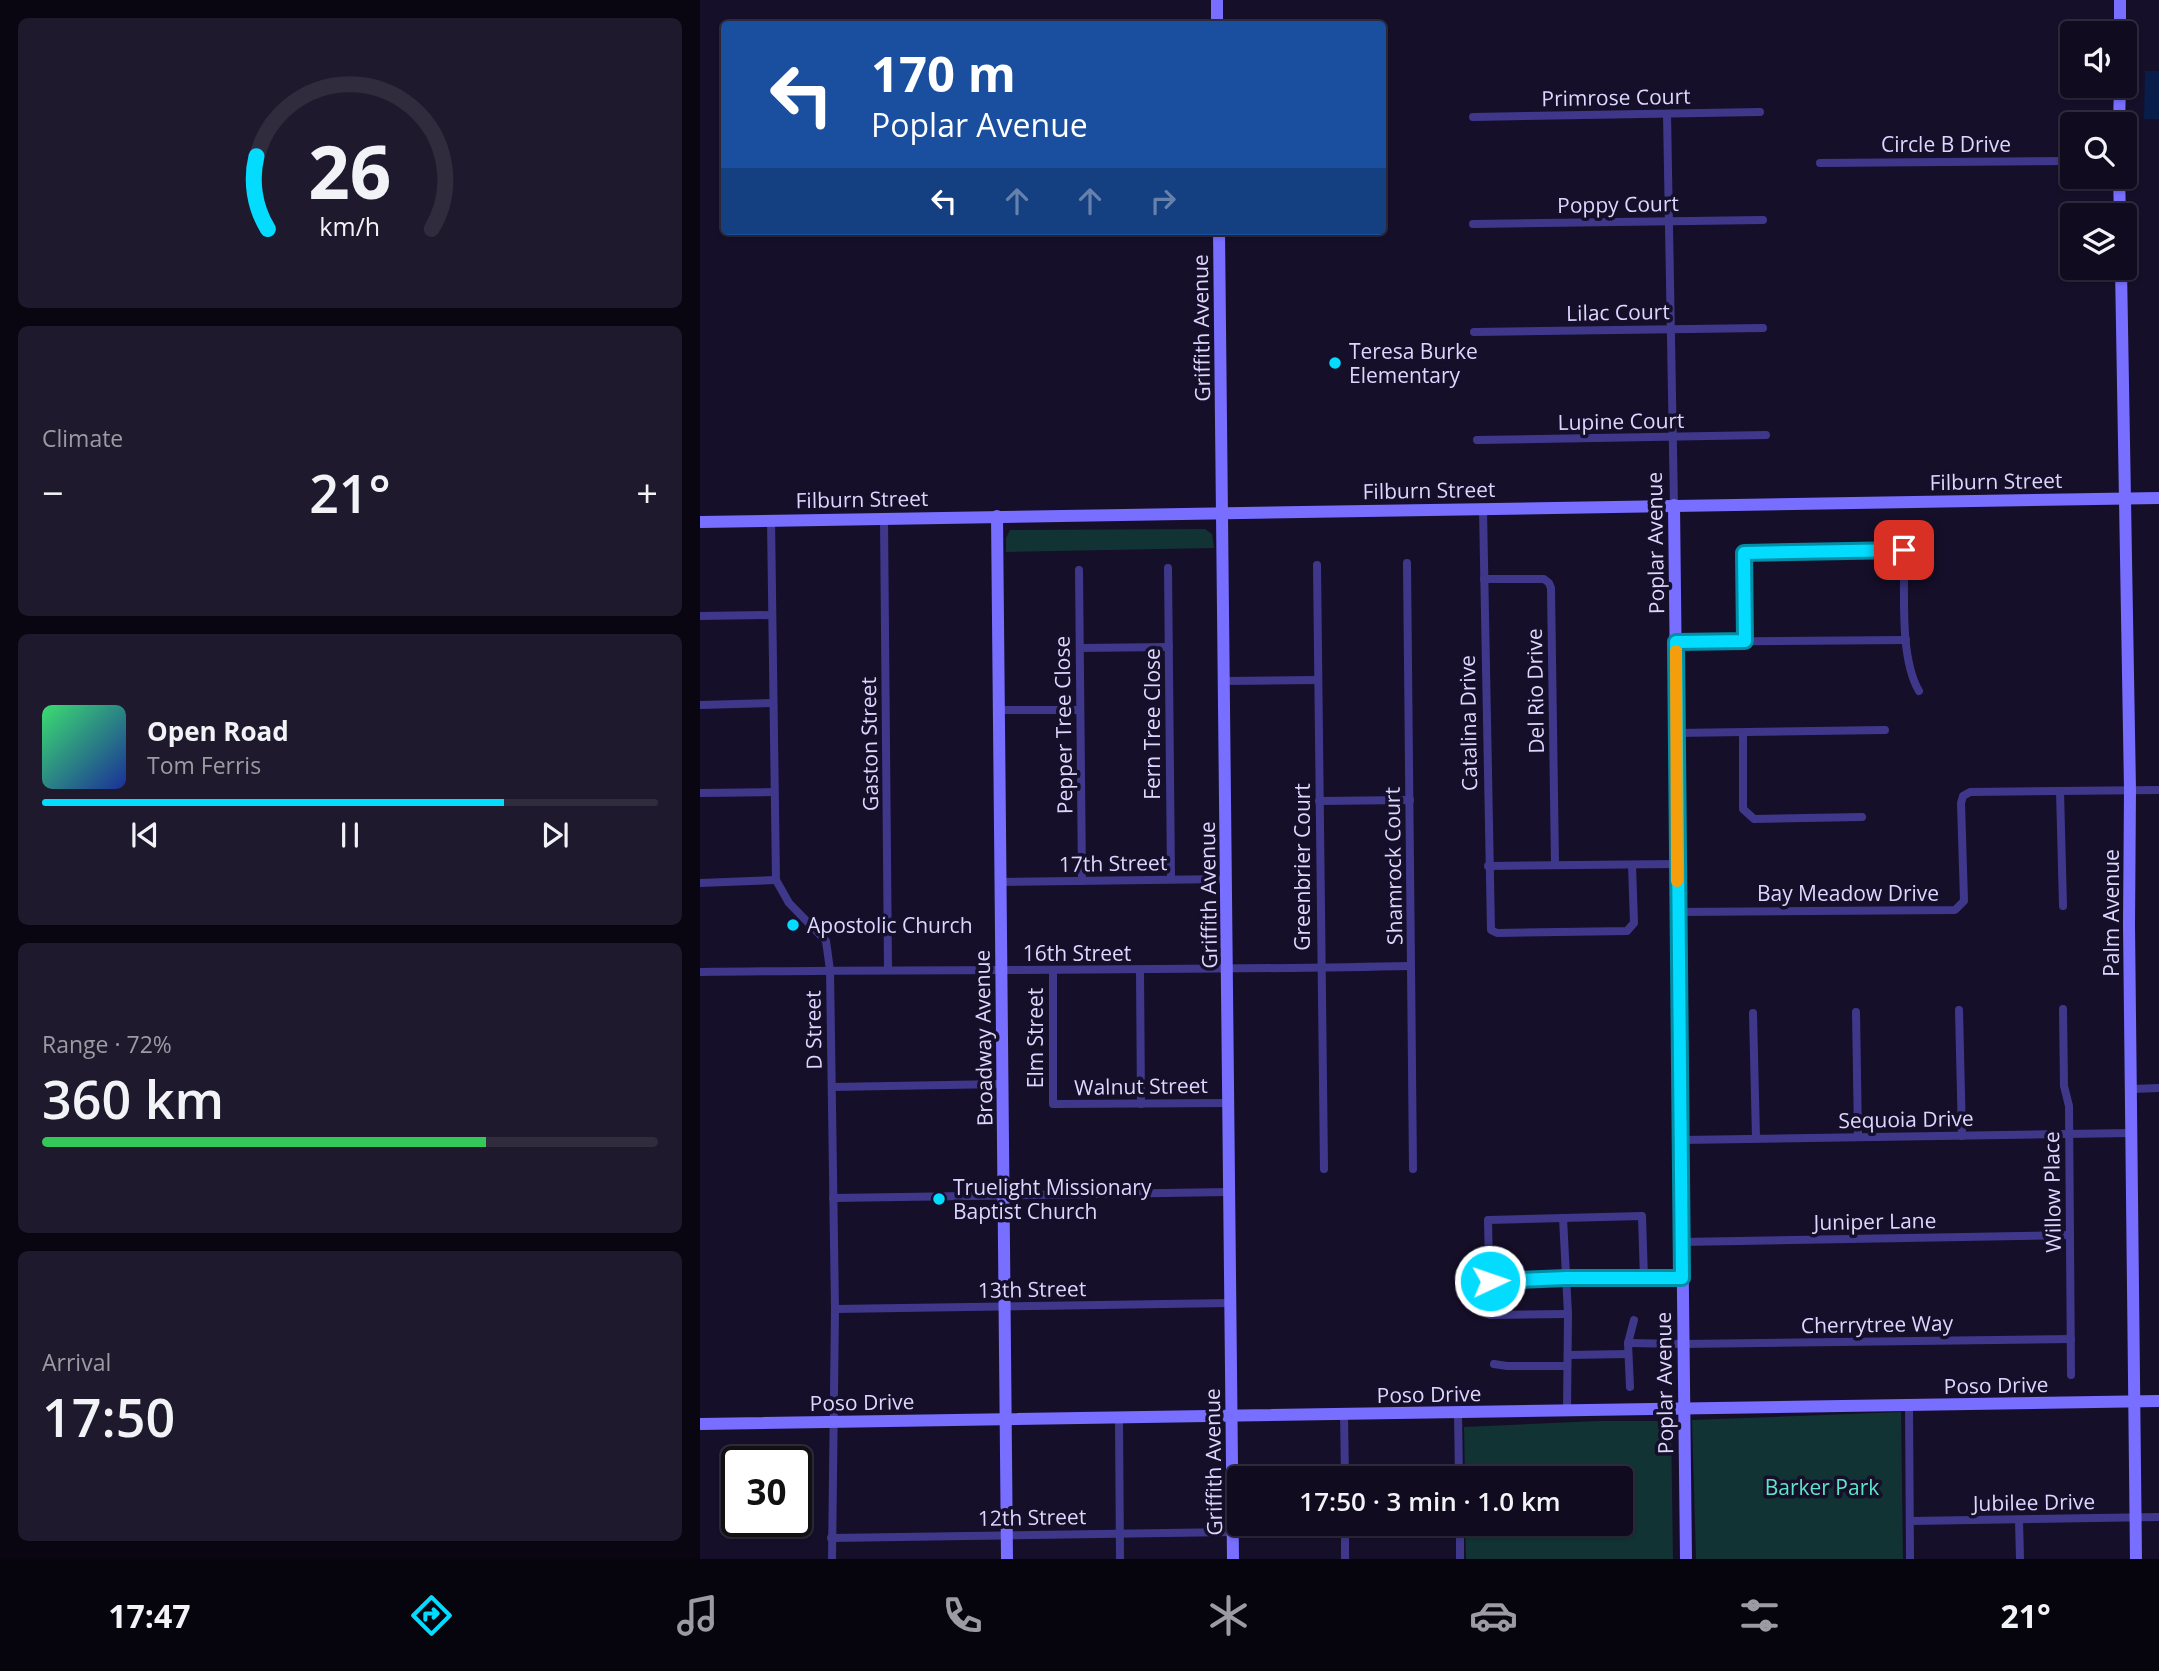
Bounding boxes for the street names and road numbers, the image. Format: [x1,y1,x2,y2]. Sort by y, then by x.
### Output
street label: Primrose Court [1541,82,1691,112]
street label: Circle B Drive [1881,130,2011,158]
street label: Poppy Court [1557,189,1679,219]
street label: Griffith Avenue [1186,254,1216,402]
street label: Lilac Court [1566,297,1670,327]
street label: Lupine Court [1557,406,1685,436]
street label: Filburn Street [1929,466,2063,496]
street label: Poplar Avenue [1640,472,1670,614]
street label: Filburn Street [1362,475,1496,505]
street label: Filburn Street [795,484,929,514]
street label: Del Rio Drive [1520,628,1550,754]
street label: Pepper Tree Close [1047,636,1079,814]
street label: Fern Tree Close [1138,648,1166,800]
street label: Catalina Drive [1453,655,1483,791]
street label: Gaston Street [854,677,884,811]
street label: Greenbrier Court [1288,783,1316,951]
street label: Shamrock Court [1378,787,1408,945]
street label: Griffith Avenue [1193,821,1223,969]
street label: 17th Street [1059,848,1167,878]
street label: Palm Avenue [2097,849,2125,977]
street label: Bay Meadow Drive [1757,879,1939,907]
street label: 16th Street [1023,939,1131,967]
street label: Broadway Avenue [967,950,999,1126]
street label: Elm Street [1021,988,1049,1088]
street label: D Street [798,990,828,1070]
street label: Walnut Street [1074,1071,1208,1101]
street label: Sequoia Drive [1838,1104,1974,1134]
street label: Willow Place [2037,1131,2067,1253]
street label: Juniper Lane [1811,1206,1937,1236]
street label: 13th Street [978,1274,1086,1304]
street label: Cherrytree Way [1801,1309,1954,1339]
street label: Poplar Avenue [1649,1312,1679,1454]
street label: Poso Drive [1943,1370,2049,1400]
street label: Poso Drive [1376,1379,1482,1409]
street label: Poso Drive [809,1387,915,1417]
street label: Griffith Avenue [1198,1388,1228,1536]
street label: Jubilee Drive [1971,1487,2095,1517]
street label: 12th Street [978,1502,1086,1532]

